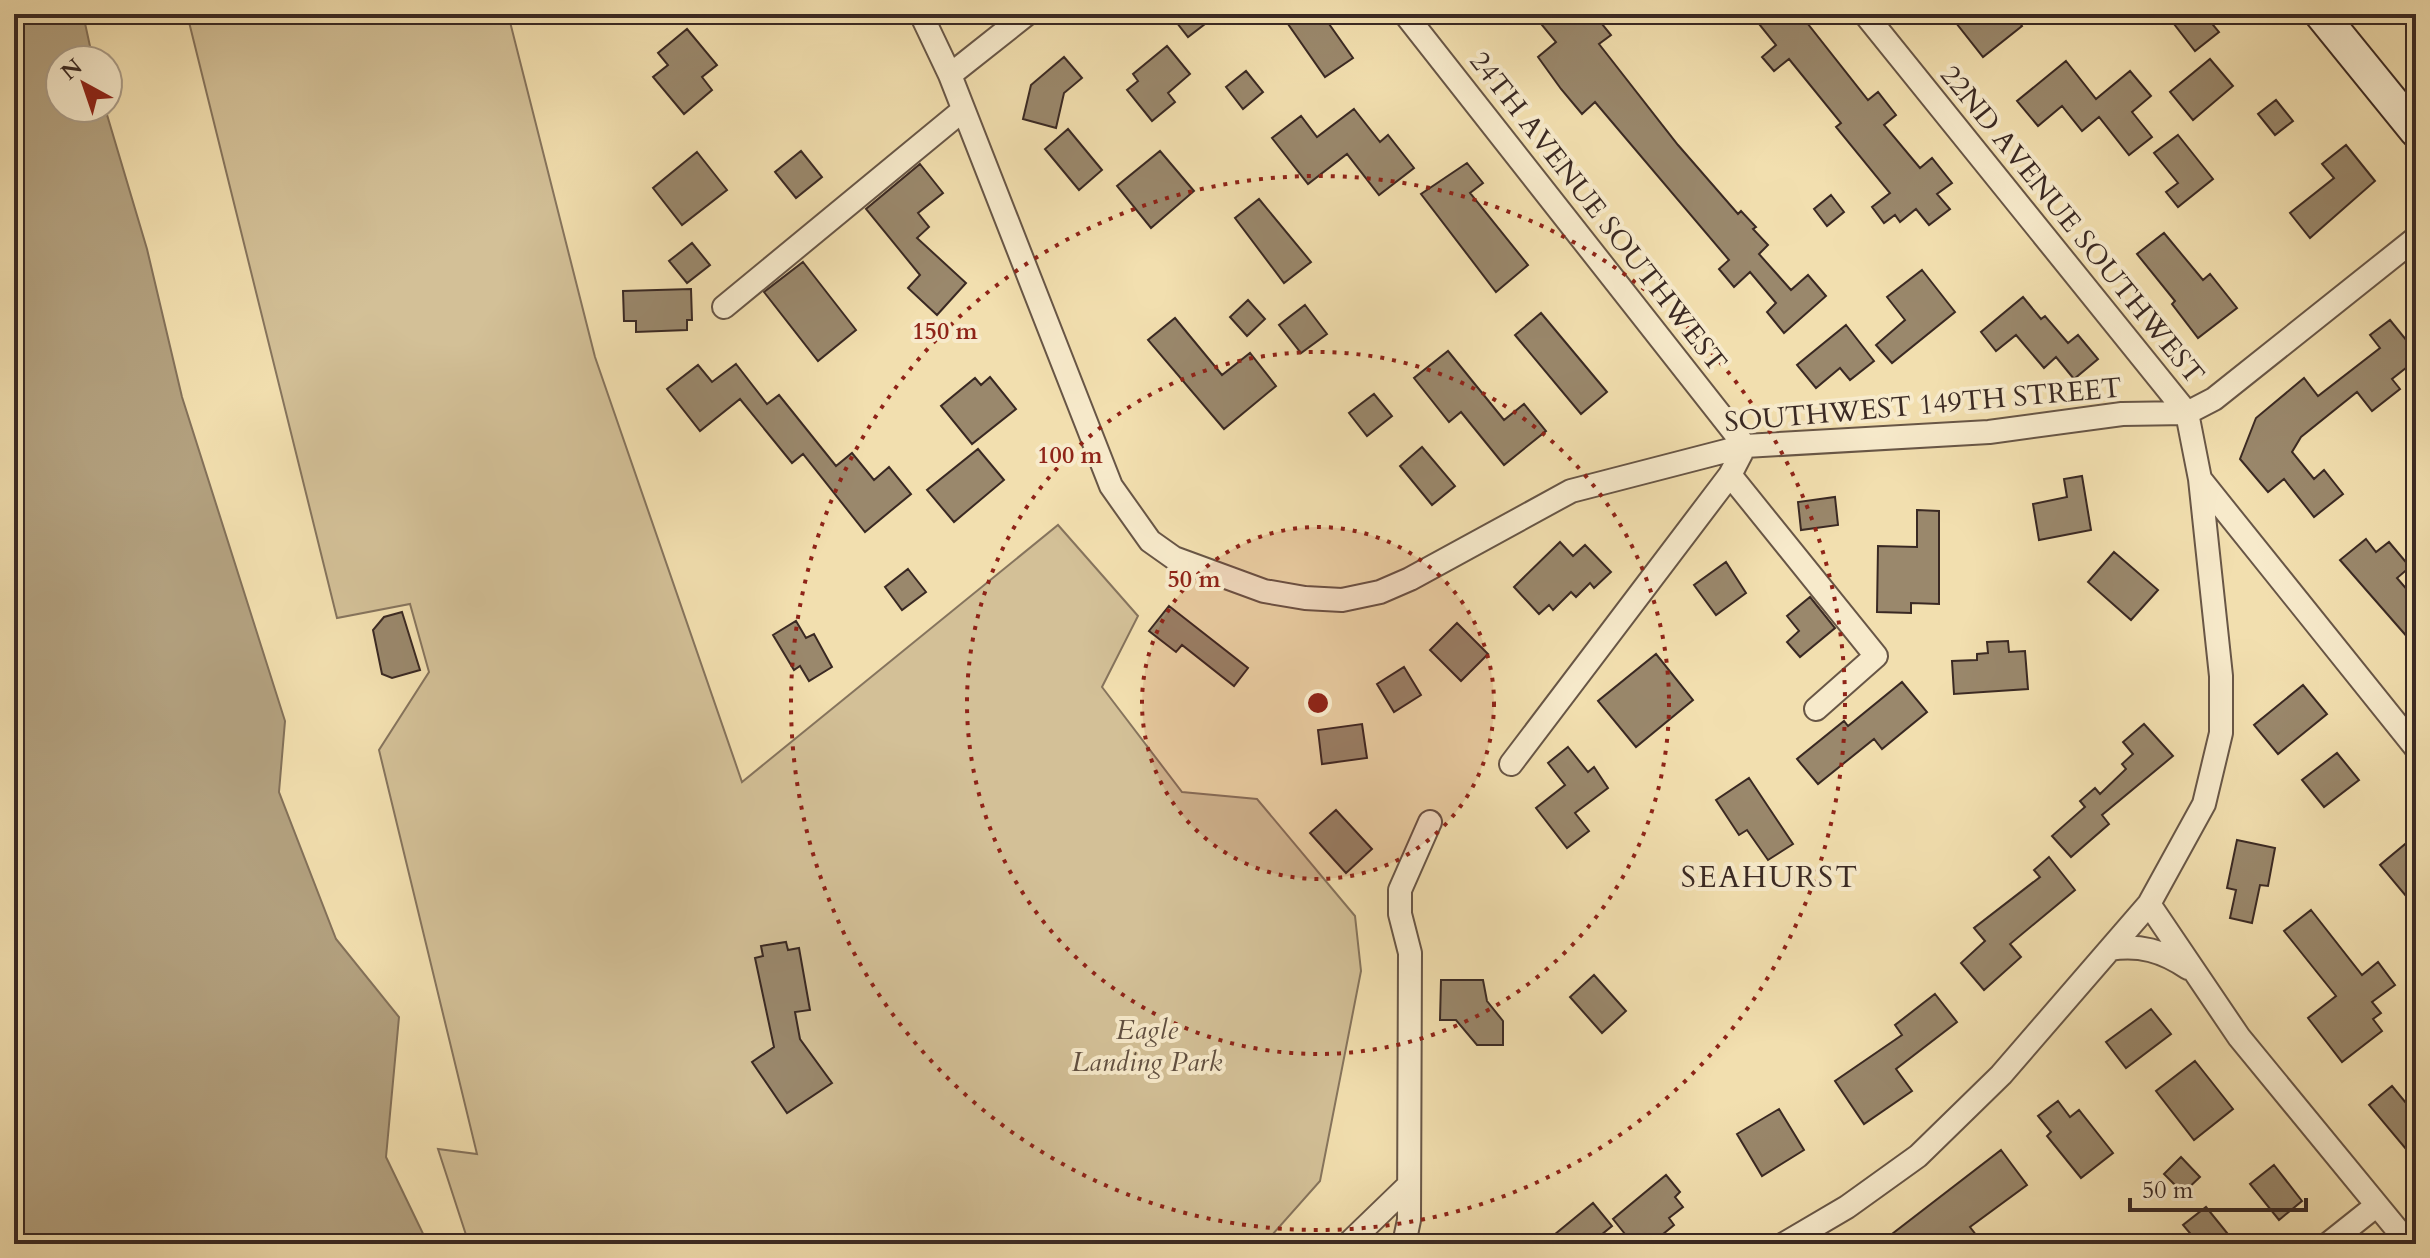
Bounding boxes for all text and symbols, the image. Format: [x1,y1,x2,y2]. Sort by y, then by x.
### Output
street label: 24TH AVENUE SOUTHWEST [1461,43,1735,380]
north arrow [44,44,124,124]
text: N [55,52,89,87]
street label: 22ND AVENUE SOUTHWEST [1932,57,2213,392]
text: 150 m [912,315,979,348]
street label: SOUTHWEST 149TH STREET [1723,369,2123,441]
text: 100 m [1037,439,1104,472]
text: 50 m [1167,563,1221,596]
centre of rings [1304,689,1332,717]
district label: SEAHURST [1681,857,1859,898]
park label: Eagle Landing Park [1072,1011,1223,1081]
scale bar [2130,1162,2306,1212]
text: 50 m [2142,1174,2194,1207]

